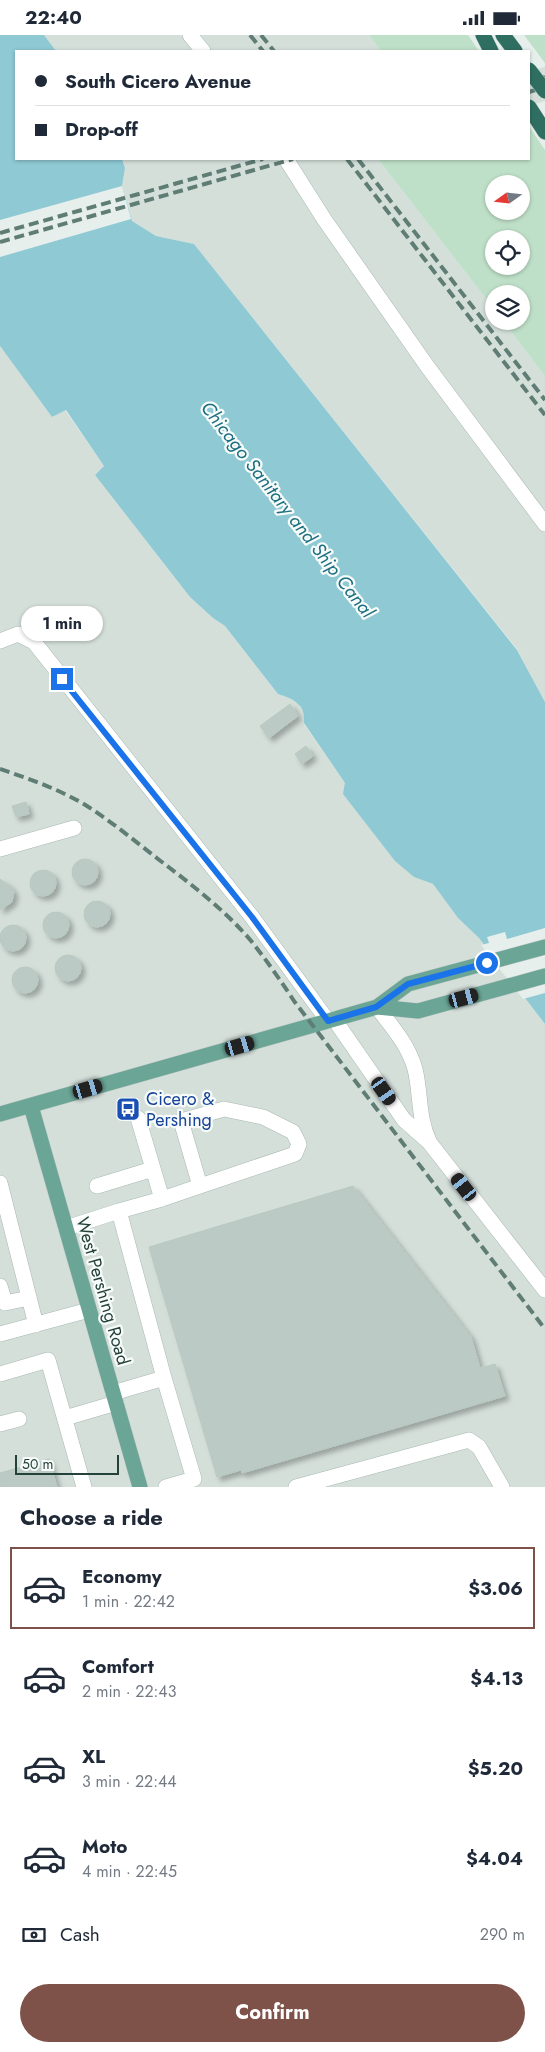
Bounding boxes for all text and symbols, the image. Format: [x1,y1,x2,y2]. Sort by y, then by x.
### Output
text: 22:40 [25,4,82,31]
text: South Cicero Avenue [65,68,251,95]
text: Drop-off [65,116,138,143]
north arrow [485,175,530,220]
map controls [485,175,530,330]
button: locate [485,230,530,275]
button: layers [485,285,530,330]
water label: Chicago Sanitary and Ship Canal [194,395,381,624]
callout: 1 min [21,607,103,641]
text: 1 min [42,612,82,635]
route end [51,668,73,690]
route start [476,952,498,974]
car [447,987,480,1009]
car [223,1035,256,1057]
car [369,1074,398,1108]
car [71,1078,104,1100]
place label: Cicero & Pershing [146,1086,214,1133]
bus stop icon: Cicero & Pershing [115,1096,141,1122]
car [448,1171,479,1203]
street label: West Pershing Road [69,1214,137,1368]
scale bar [15,1452,119,1475]
text: 50 m [22,1454,53,1474]
text: Choose a ride [20,1501,163,1533]
text: Economy [82,1563,162,1590]
icon: car [22,1566,67,1611]
text: $3.06 [468,1575,523,1602]
text: 1 min · 22:42 [82,1590,175,1613]
text: Comfort [82,1653,154,1680]
icon: car [22,1656,67,1701]
text: $4.13 [470,1665,523,1692]
text: 2 min · 22:43 [82,1680,176,1703]
text: XL [82,1743,105,1770]
icon: car [22,1746,67,1791]
text: $5.20 [468,1755,523,1782]
text: 3 min · 22:44 [82,1770,177,1793]
text: Moto [82,1833,127,1860]
icon: car [22,1836,67,1881]
text: $4.04 [466,1845,523,1872]
text: 4 min · 22:45 [82,1860,177,1883]
icon: cash [20,1921,48,1949]
text: Cash [60,1921,100,1948]
text: 290 m [480,1923,525,1946]
button: Confirm [20,1984,525,2042]

